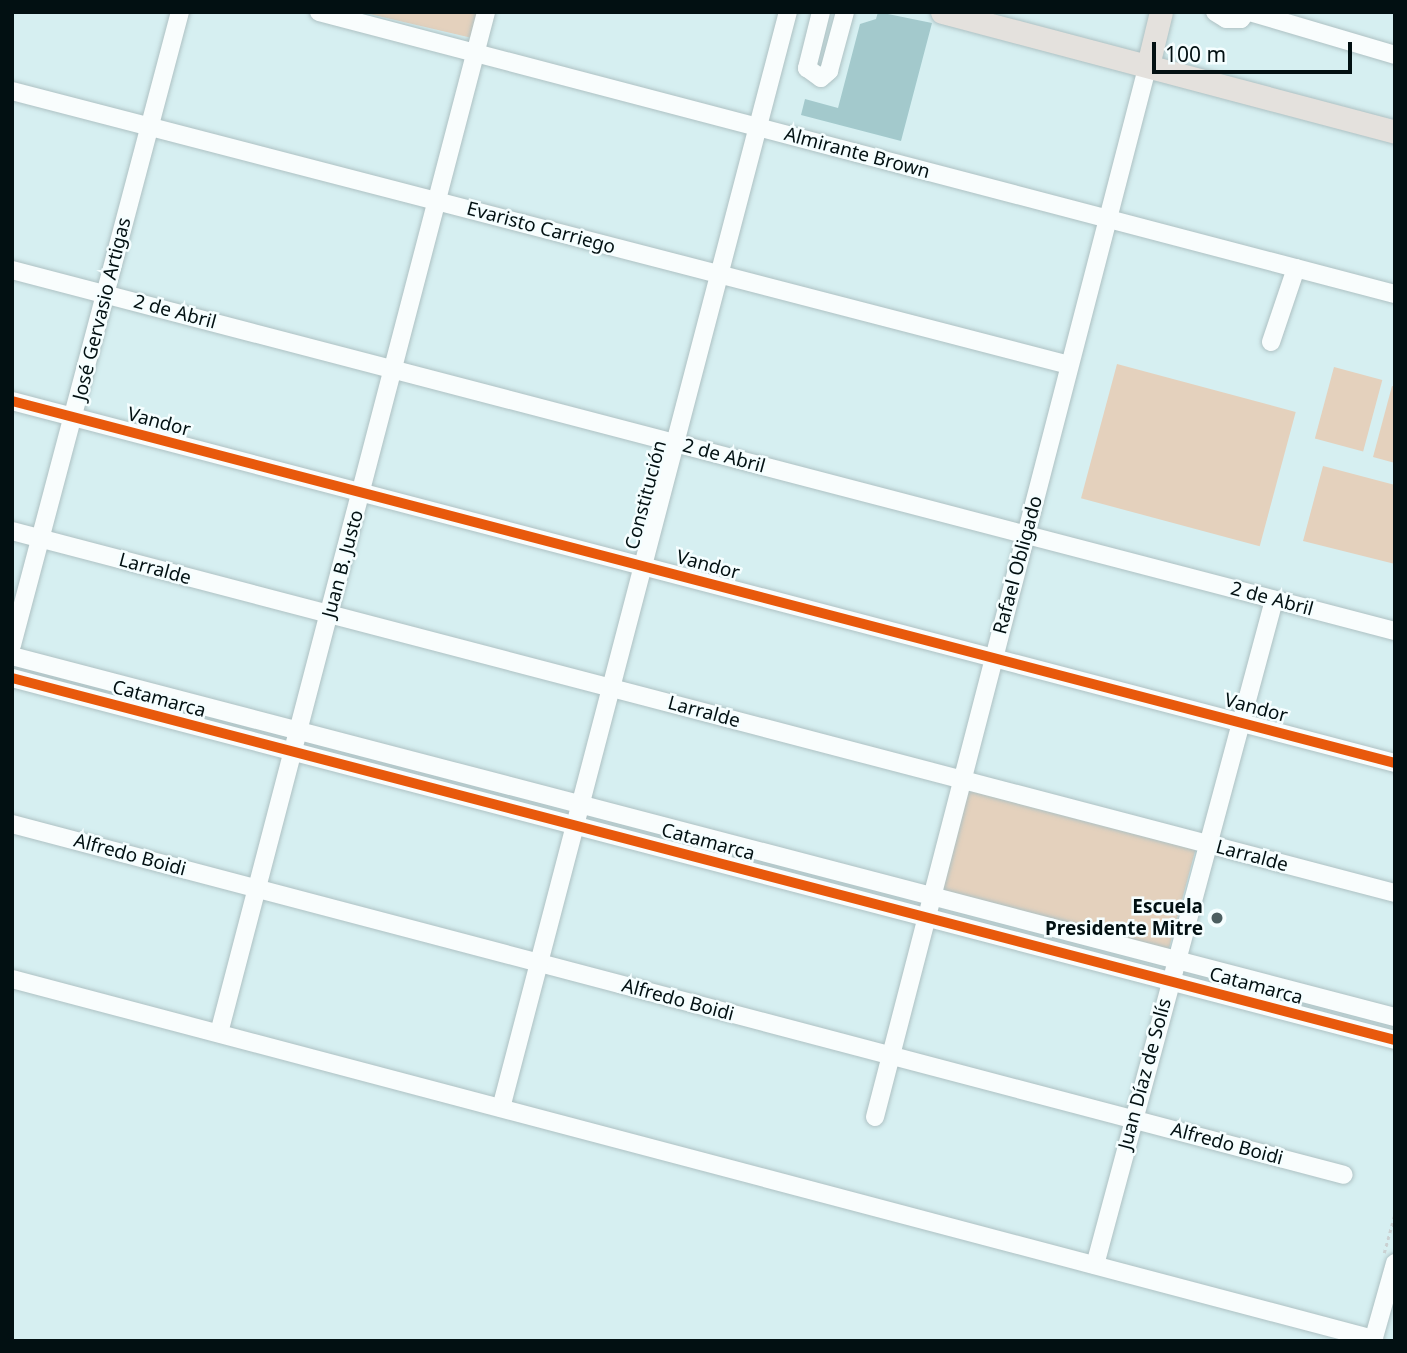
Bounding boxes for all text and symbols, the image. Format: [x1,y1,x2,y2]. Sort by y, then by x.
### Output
scale bar [1155,28,1354,72]
text: 100 m [1165,40,1226,68]
street label: Almirante Brown [782,123,932,183]
street label: Evaristo Carriego [464,197,618,259]
street label: José Gervasio Artigas [68,215,136,403]
street label: 2 de Abril [131,290,219,334]
street label: Vandor [125,403,193,441]
street label: 2 de Abril [680,434,768,478]
street label: Constitución [620,438,672,552]
street label: Rafael Obligado [989,493,1047,637]
street label: Juan B. Justo [318,508,368,620]
street label: Vandor [674,546,742,584]
street label: Larralde [116,548,194,590]
street label: 2 de Abril [1228,577,1316,621]
street label: Catamarca [110,676,208,722]
street label: Vandor [1222,689,1290,727]
street label: Larralde [665,691,743,733]
street label: Catamarca [659,819,757,865]
street label: Alfredo Boidi [71,829,189,881]
street label: Larralde [1213,835,1291,877]
place label: Escuela Presidente Mitre [1045,896,1203,940]
marker: Escuela Presidente Mitre [1209,910,1225,926]
street label: Catamarca [1207,963,1305,1009]
street label: Alfredo Boidi [619,974,737,1026]
street label: Juan Díaz de Solís [1114,996,1176,1152]
street label: Alfredo Boidi [1168,1118,1286,1170]

